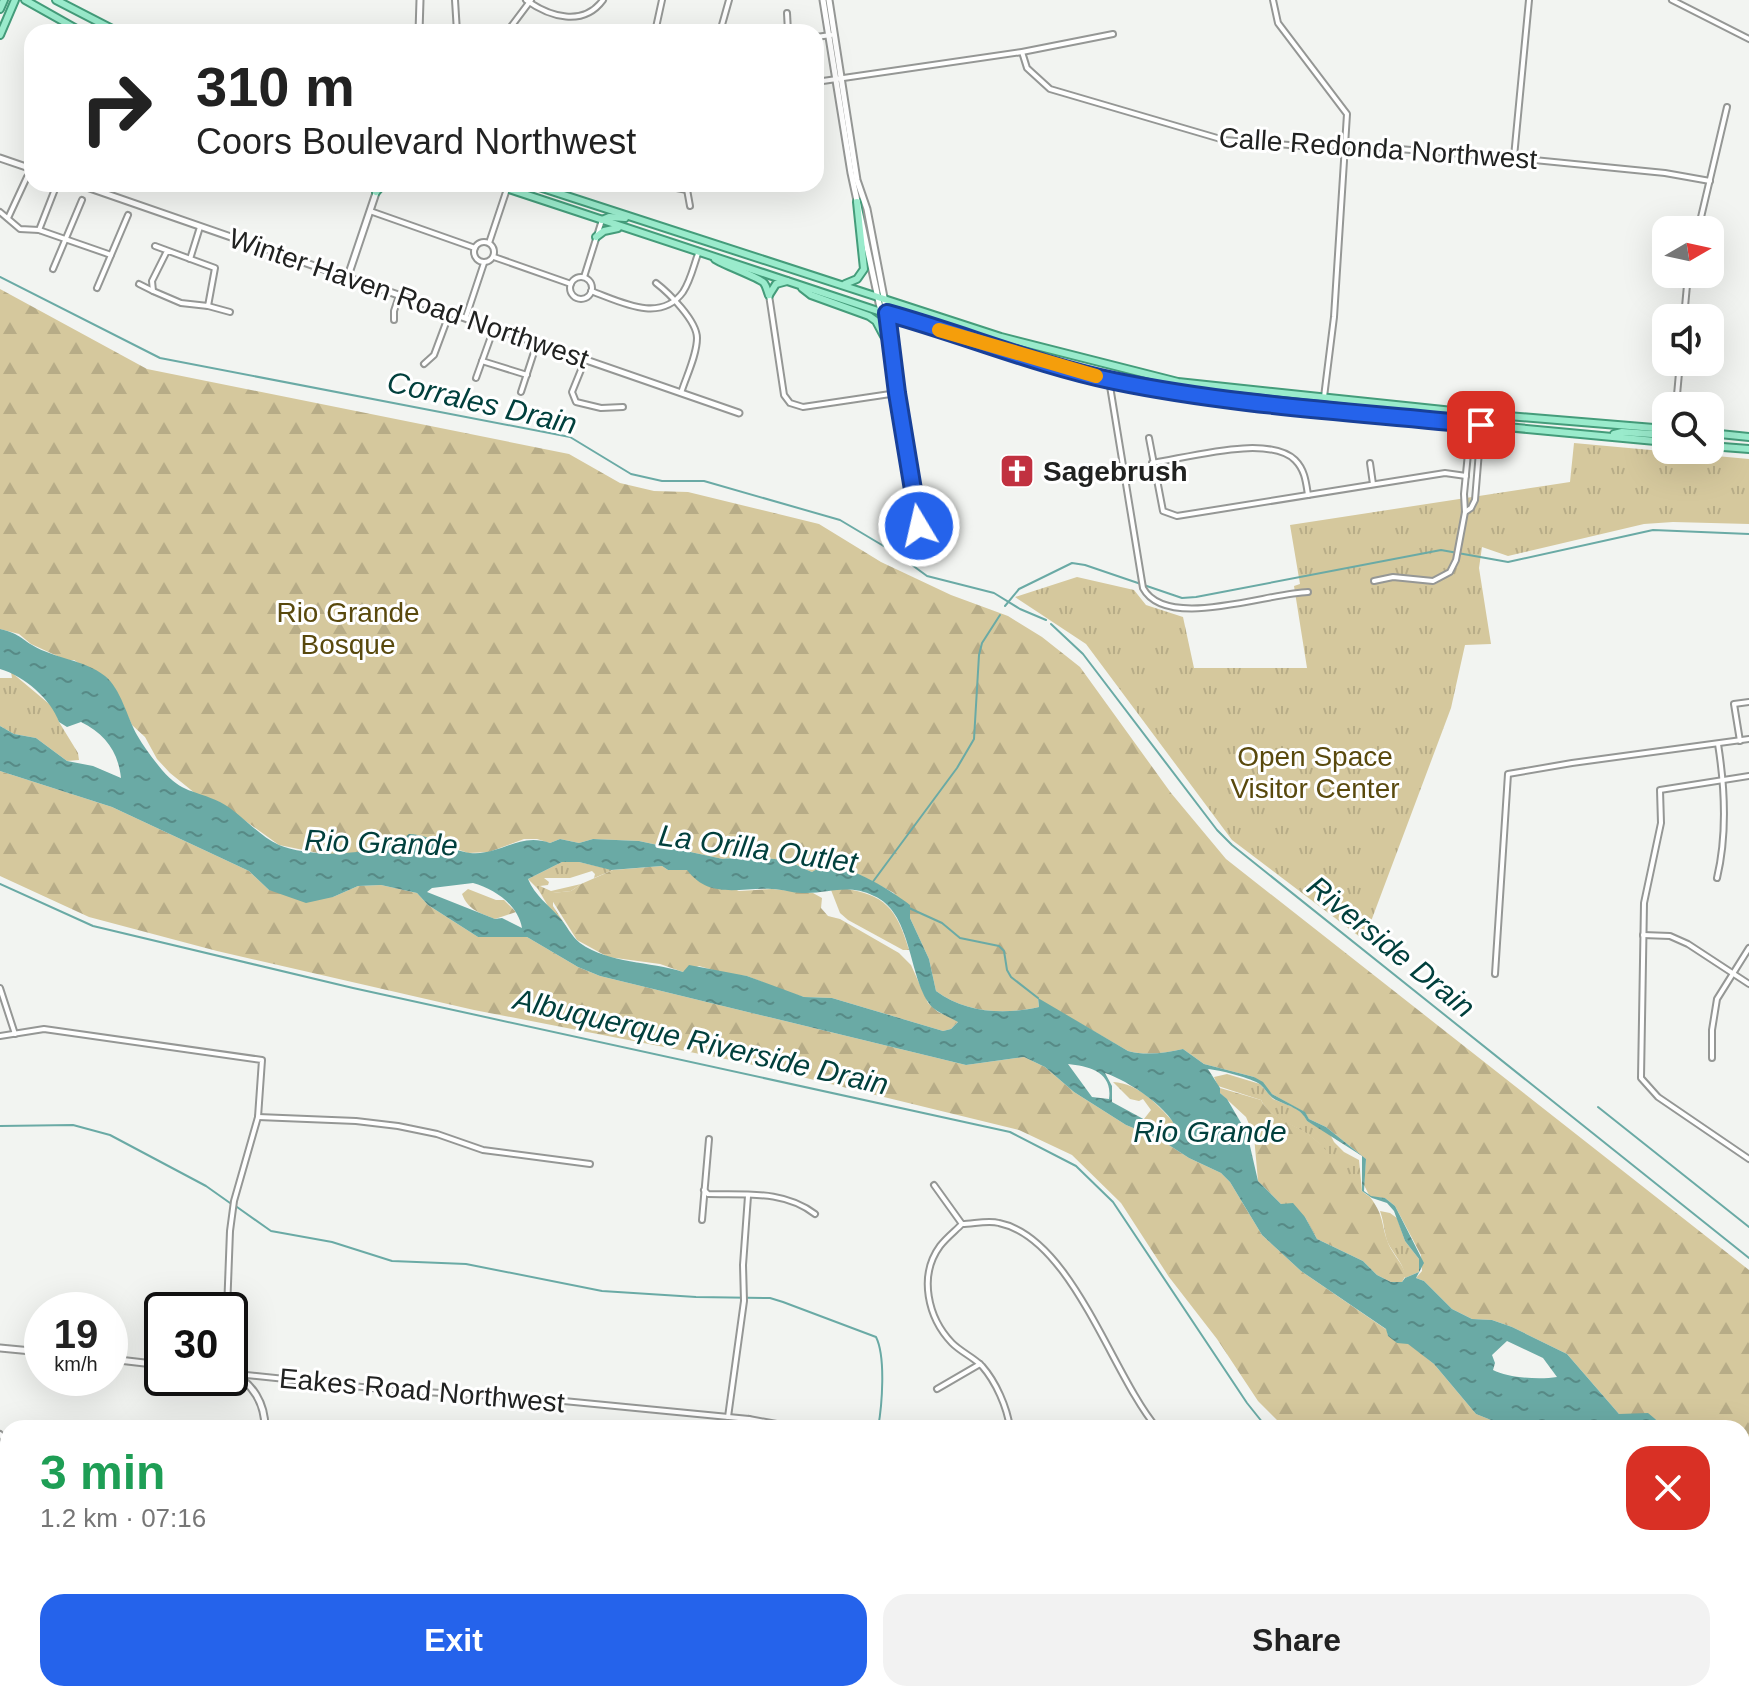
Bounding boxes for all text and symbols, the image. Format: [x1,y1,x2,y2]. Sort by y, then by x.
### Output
text: 310 m [196,55,355,118]
icon: right [64,56,168,160]
text: Coors Boulevard Northwest [196,121,636,162]
street label: Calle Redonda Northwest [1218,122,1538,175]
north arrow [1652,216,1724,288]
map controls [1652,216,1724,464]
street label: Winter Haven Road Northwest [225,222,593,375]
button: sound [1652,304,1724,376]
water label: Corrales Drain [384,365,580,440]
pin [1447,391,1515,459]
button: search [1652,392,1724,464]
icon: arrive [1459,403,1503,447]
church icon: Sagebrush [998,452,1036,490]
place label: Sagebrush [1043,456,1188,487]
position arrow [877,484,961,568]
park label: Rio Grande Bosque [276,597,420,660]
park label: Open Space Visitor Center [1230,741,1400,804]
water label: La Orilla Outlet [657,818,861,879]
water label: Rio Grande [304,823,458,862]
water label: Riverside Drain [1301,869,1481,1024]
water label: Albuquerque Riverside Drain [509,982,892,1101]
water label: Rio Grande [1133,1115,1287,1148]
speed limit sign: 30 [144,1292,248,1396]
text: 19 [54,1312,98,1356]
text: km/h [54,1353,98,1375]
street label: Eakes Road Northwest [278,1363,566,1418]
text: 3 min [40,1446,165,1499]
button: close [1626,1446,1710,1530]
text: 1.2 km · 07:16 [40,1503,206,1533]
button: Exit [40,1594,867,1686]
button: Share [883,1594,1710,1686]

